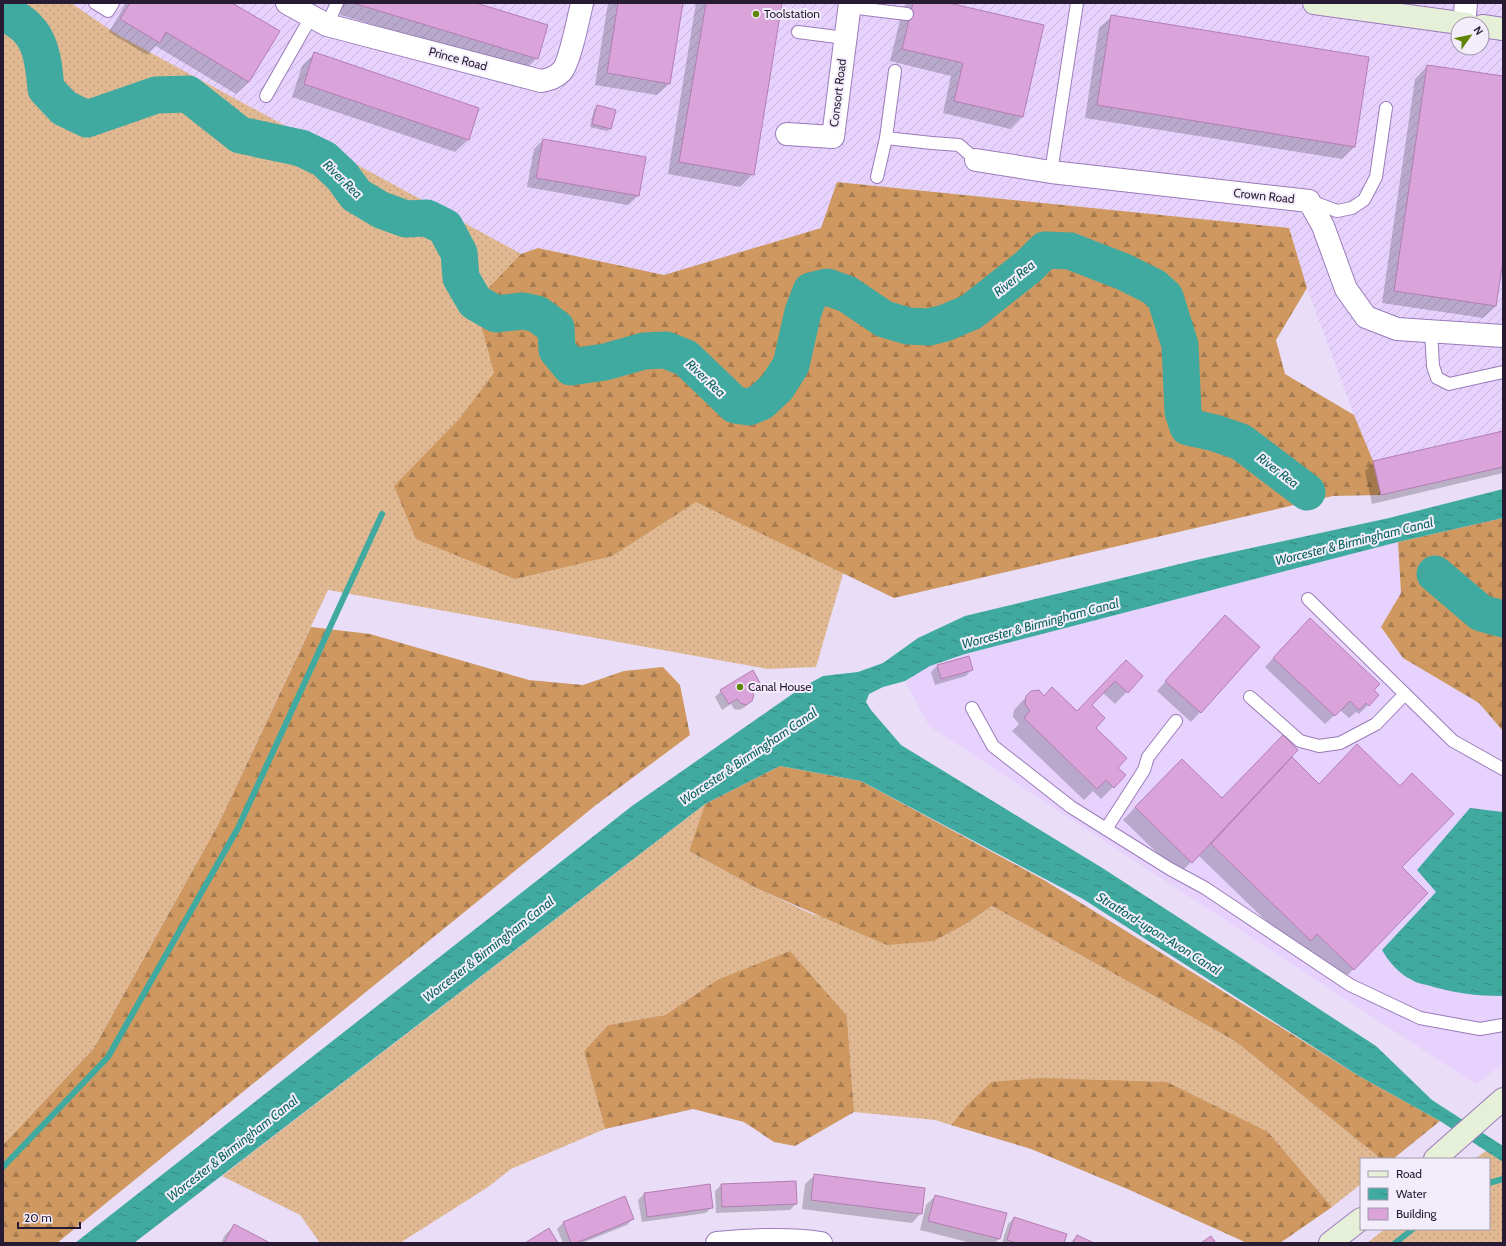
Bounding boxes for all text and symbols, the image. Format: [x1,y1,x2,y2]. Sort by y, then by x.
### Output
place label: Toolstation [764,6,820,21]
marker: Toolstation [751,9,761,19]
north arrow [1450,16,1490,56]
text: N [1470,23,1486,38]
street label: Prince Road [427,43,489,74]
street label: Consort Road [826,58,849,128]
water label: River Rea [320,156,366,202]
street label: Crown Road [1233,185,1295,206]
water label: River Rea [990,257,1038,299]
water label: River Rea [683,356,729,400]
water label: River Rea [1254,449,1302,491]
water label: Worcester & Birmingham Canal [1273,514,1435,568]
water label: Worcester & Birmingham Canal [960,594,1120,652]
place label: Canal House [748,679,811,694]
marker: Canal House [735,682,745,692]
water label: Worcester & Birmingham Canal [676,704,820,808]
water label: Stratford-upon-Avon Canal [1094,888,1224,978]
water label: Worcester & Birmingham Canal [419,893,557,1005]
water label: Worcester & Birmingham Canal [163,1092,301,1204]
legend [1360,1158,1490,1230]
text: Road [1396,1166,1422,1181]
text: Water [1396,1186,1427,1201]
scale bar [18,1204,80,1230]
text: Building [1396,1206,1438,1221]
text: 20 m [24,1210,52,1225]

